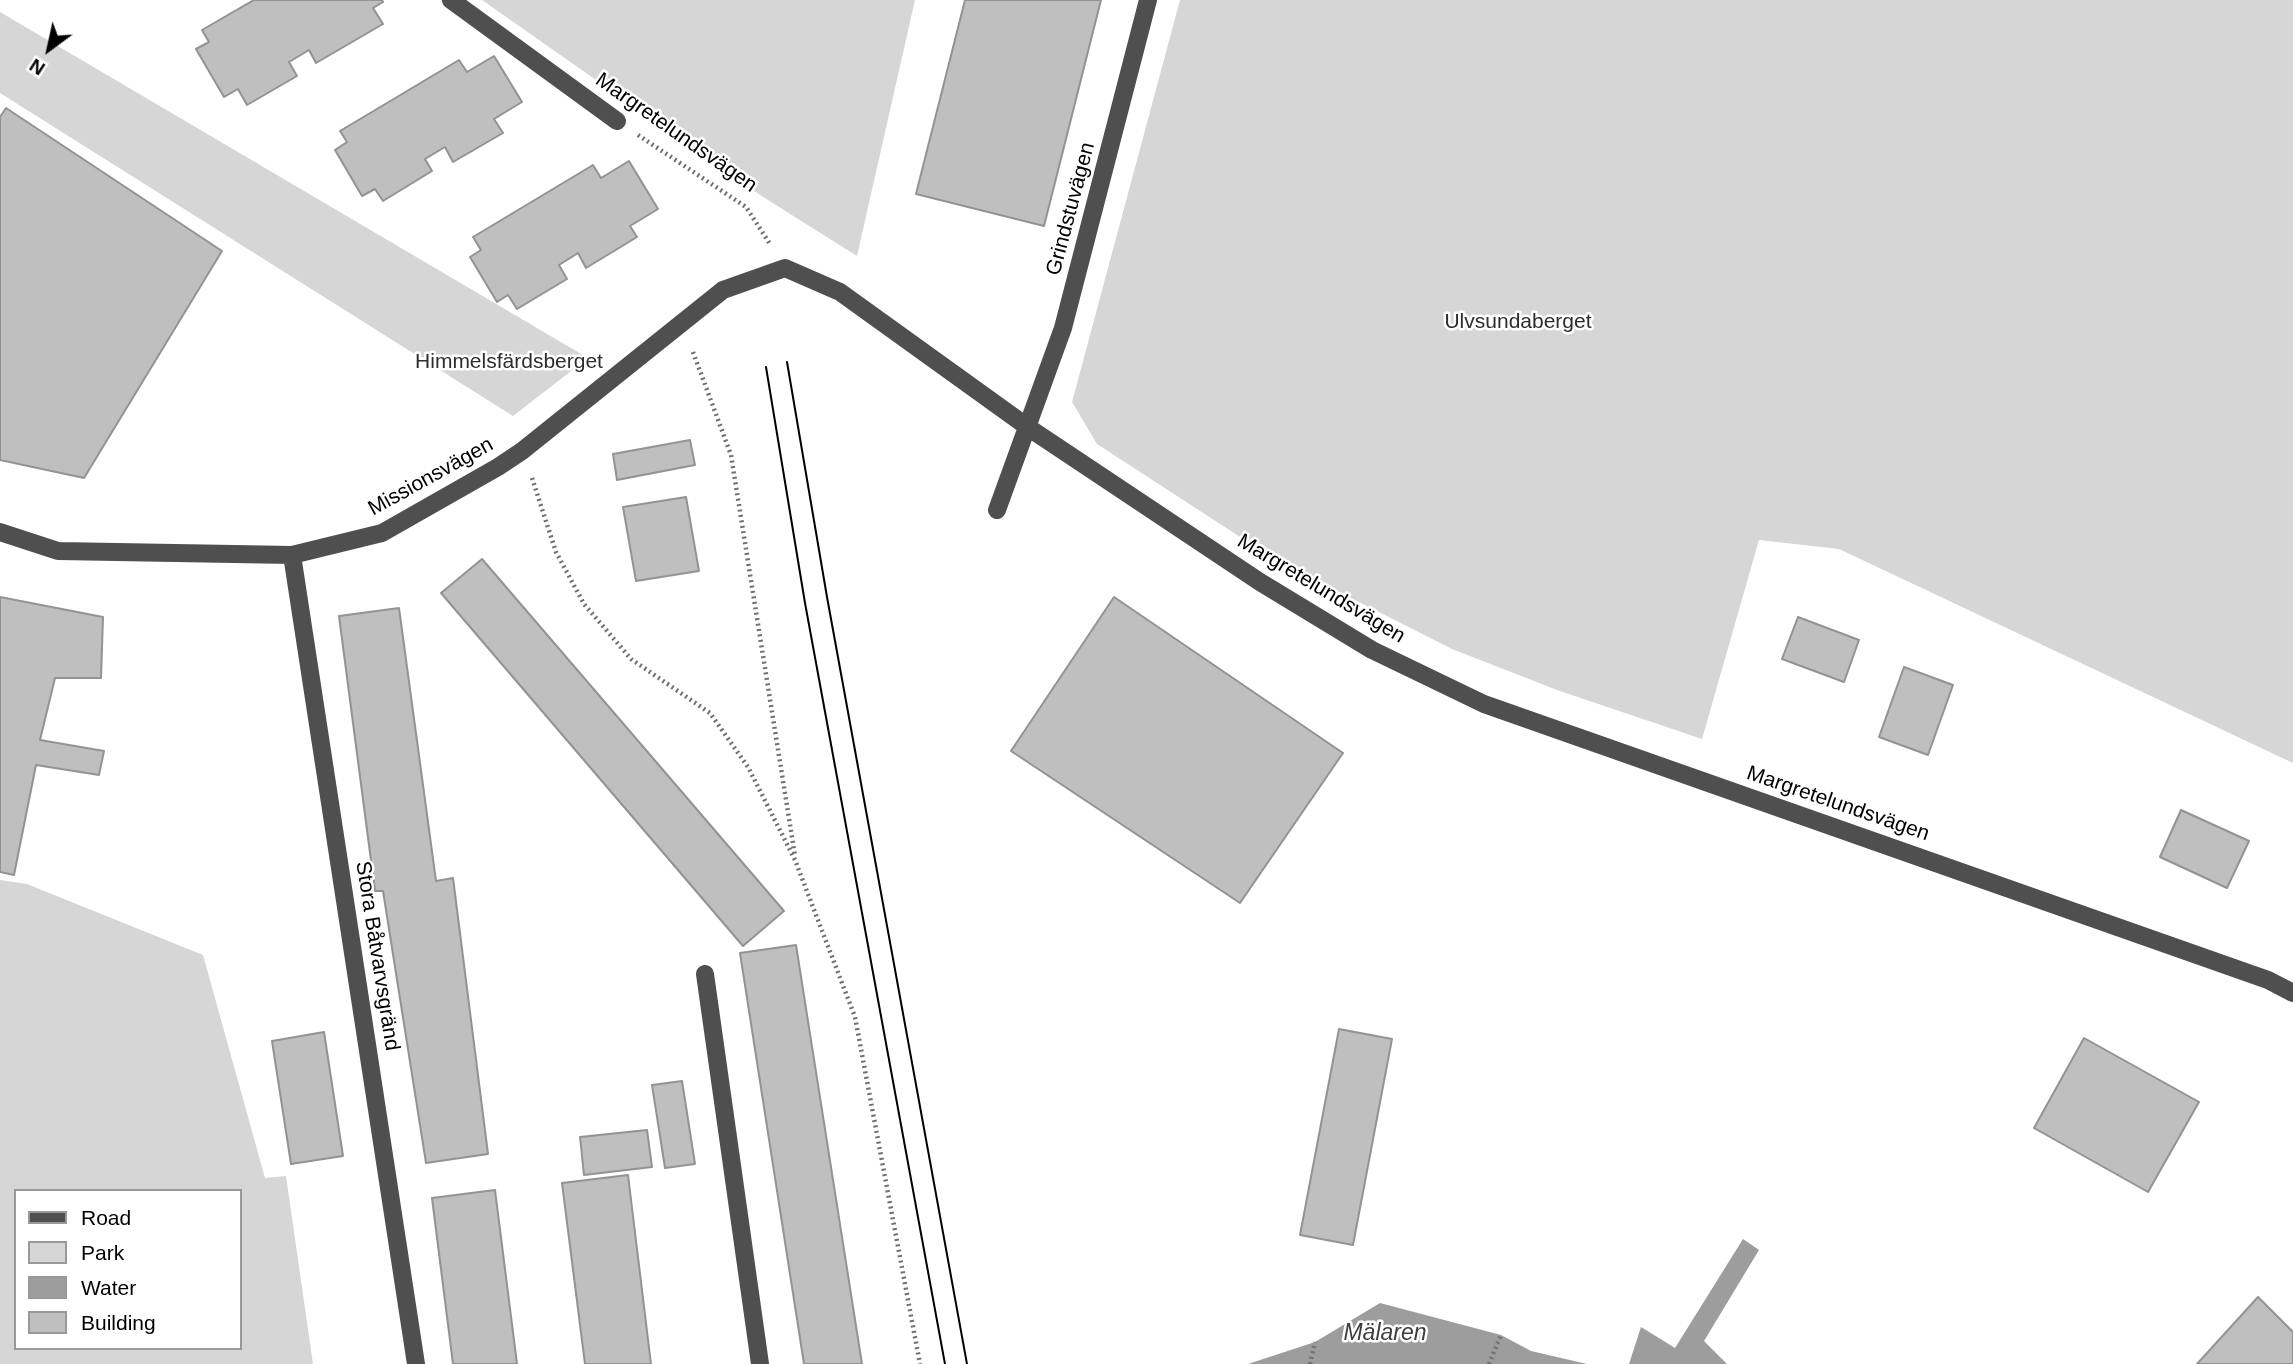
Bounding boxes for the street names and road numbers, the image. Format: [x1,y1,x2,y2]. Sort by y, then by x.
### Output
street label: Margretelundsvägen [590,68,762,198]
street label: Grindstuvägen [1041,140,1101,278]
street label: Missionsvägen [364,432,498,522]
street label: Margretelundsvägen [1232,529,1410,649]
street label: Margretelundsvägen [1743,761,1933,847]
street label: Stora Båtvarvsgränd [350,859,404,1053]

